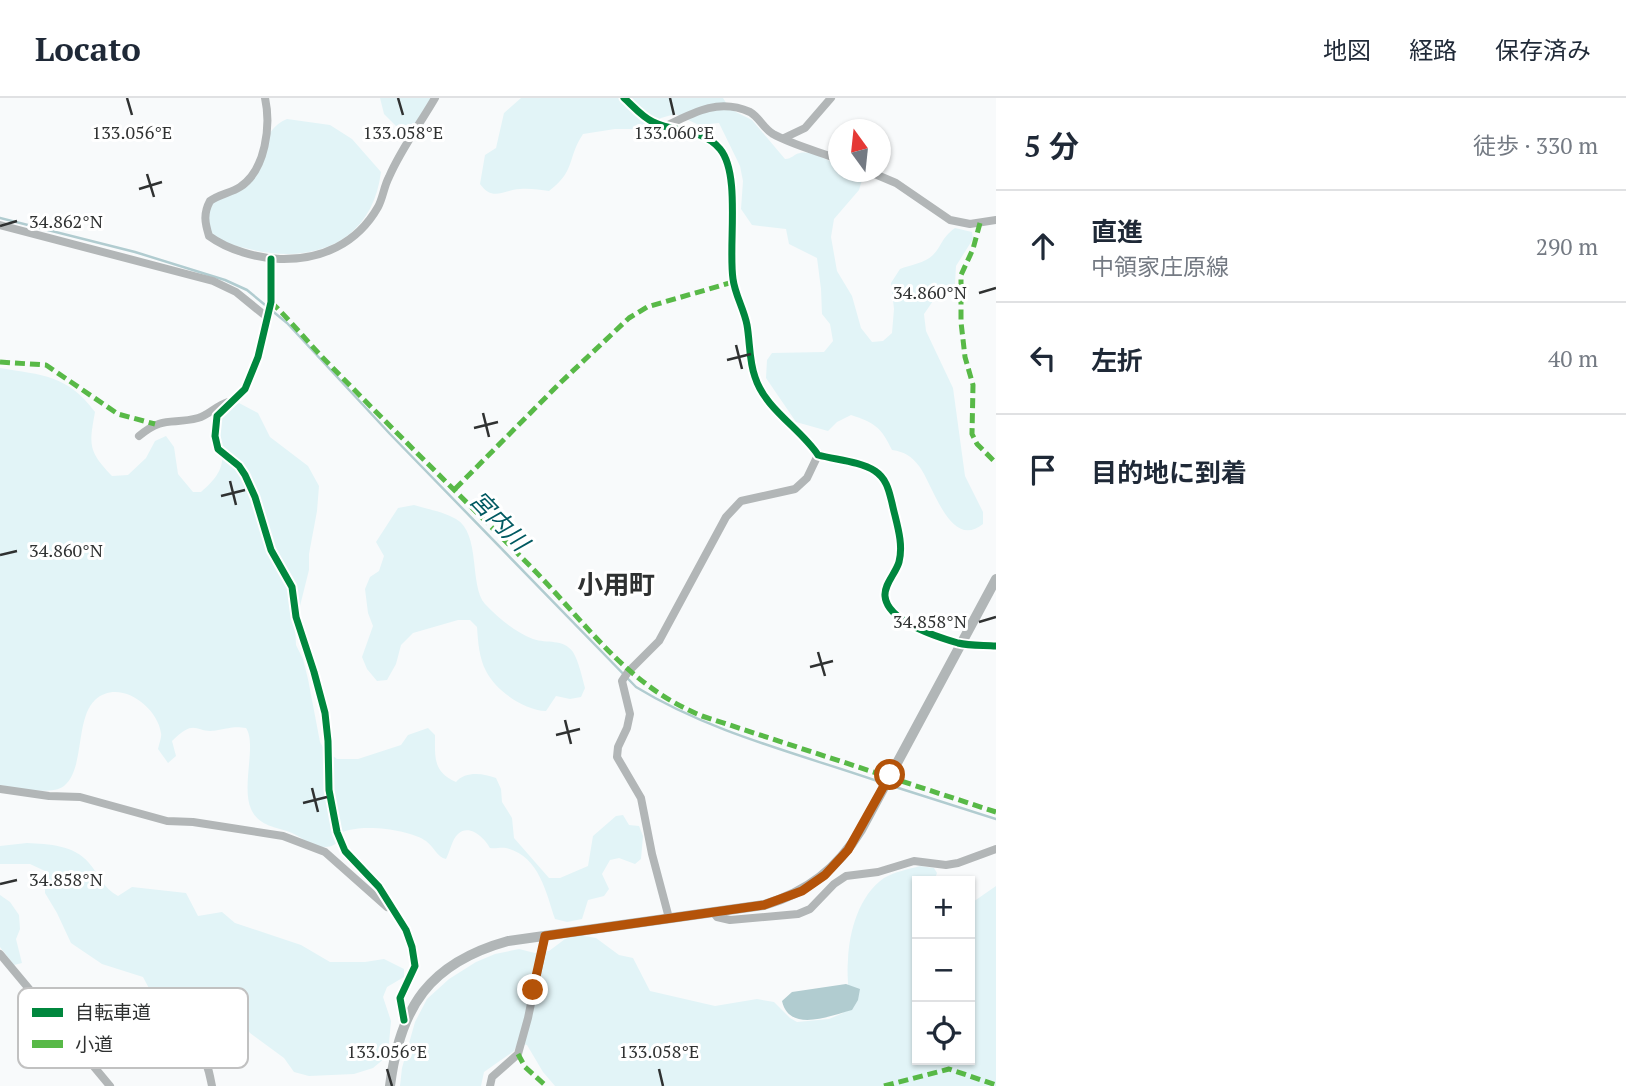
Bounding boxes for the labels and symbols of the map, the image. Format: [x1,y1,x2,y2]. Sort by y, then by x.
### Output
north arrow [828,119,891,182]
text: 133.056°E [92,120,172,144]
text: 133.058°E [363,120,443,144]
text: 133.060°E [634,120,714,144]
text: 34.862°N [29,209,103,233]
text: 34.860°N [893,280,967,304]
water label: 宮内川 [463,483,538,559]
text: 34.860°N [29,538,103,562]
district label: 小用町 [577,567,655,601]
text: 34.858°N [893,609,967,633]
route start [874,759,905,790]
text: 34.858°N [29,867,103,891]
route end [517,974,548,1005]
legend [18,988,248,1068]
text: 自転車道 [75,999,151,1024]
text: 小道 [75,1031,113,1056]
text: 133.056°E [347,1039,427,1063]
text: 133.058°E [619,1039,699,1063]

